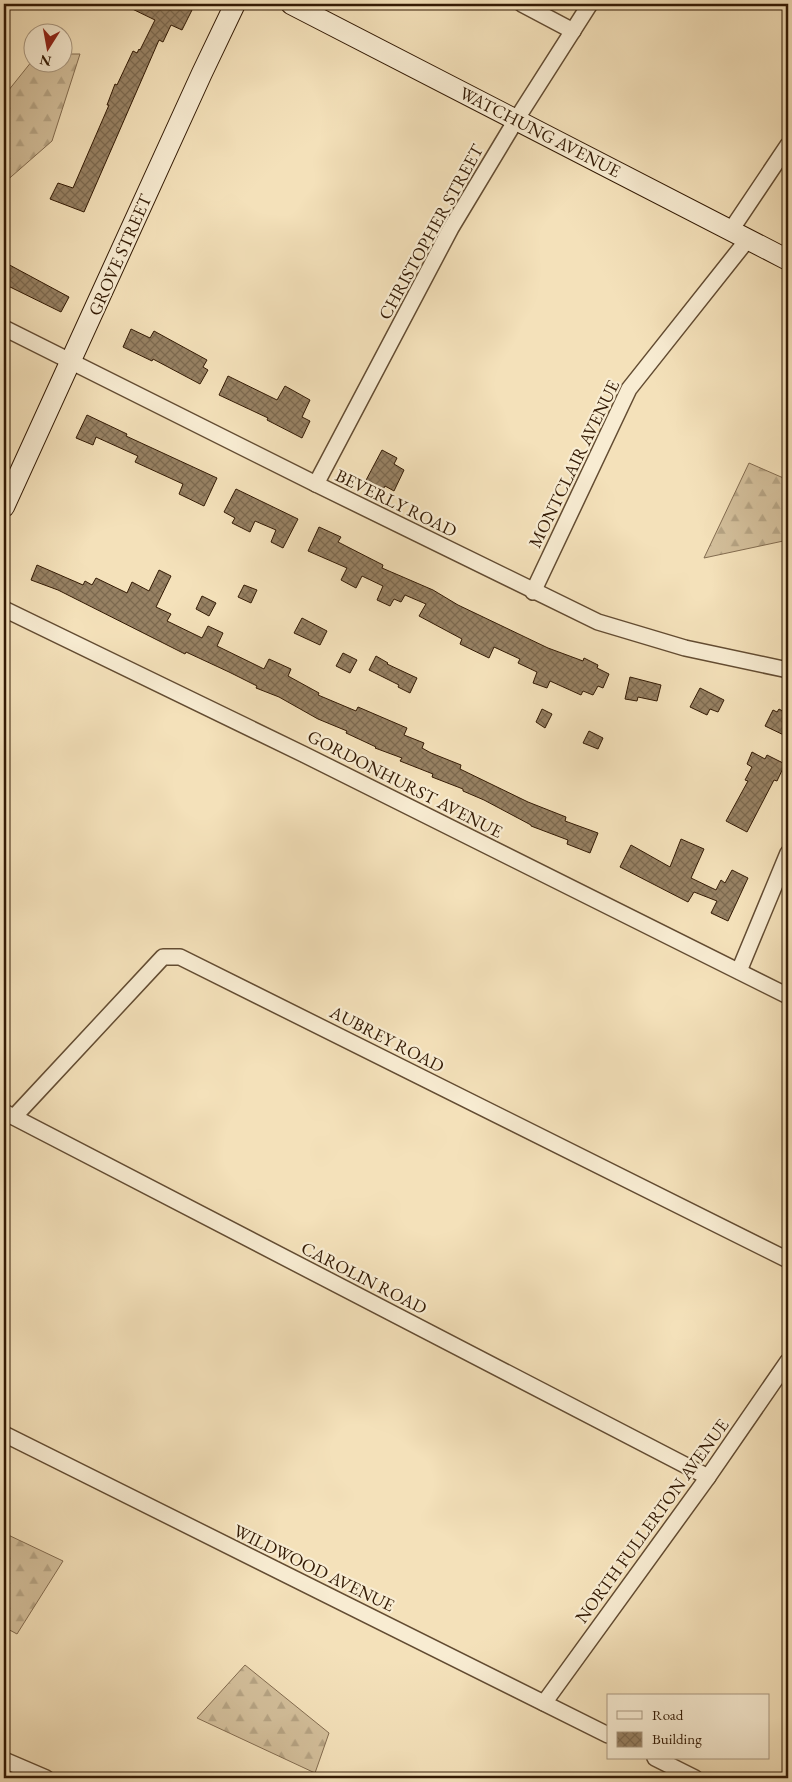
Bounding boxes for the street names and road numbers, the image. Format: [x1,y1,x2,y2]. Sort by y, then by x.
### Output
street label: WATCHUNG AVENUE [456,81,625,182]
street label: CHRISTOPHER STREET [373,139,489,323]
street label: GROVE STREET [82,190,157,319]
street label: MONTCLAIR AVENUE [523,376,624,552]
street label: BEVERLY ROAD [332,463,461,542]
street label: GORDONHURST AVENUE [304,724,507,843]
street label: AUBREY ROAD [325,999,448,1077]
street label: CAROLIN ROAD [297,1236,431,1319]
street label: NORTH FULLERTON AVENUE [570,1414,734,1627]
street label: WILDWOOD AVENUE [230,1519,399,1617]

